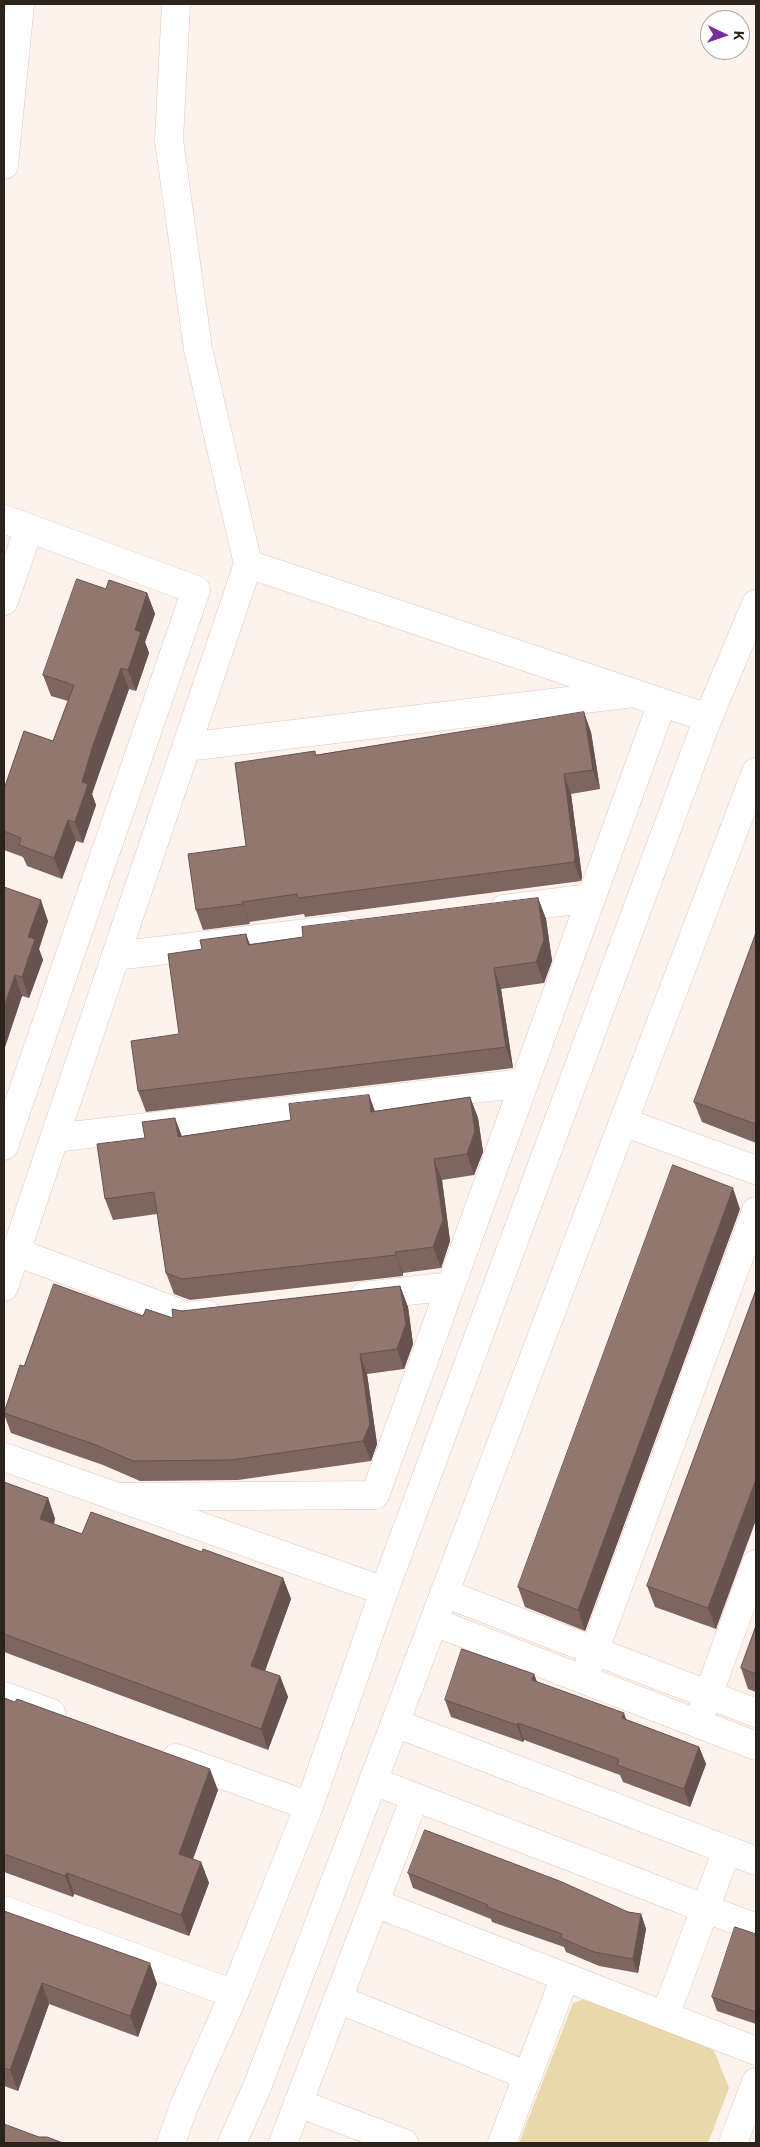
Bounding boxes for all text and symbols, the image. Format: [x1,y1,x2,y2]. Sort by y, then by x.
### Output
north arrow [700,10,750,60]
text: K [730,30,748,41]

